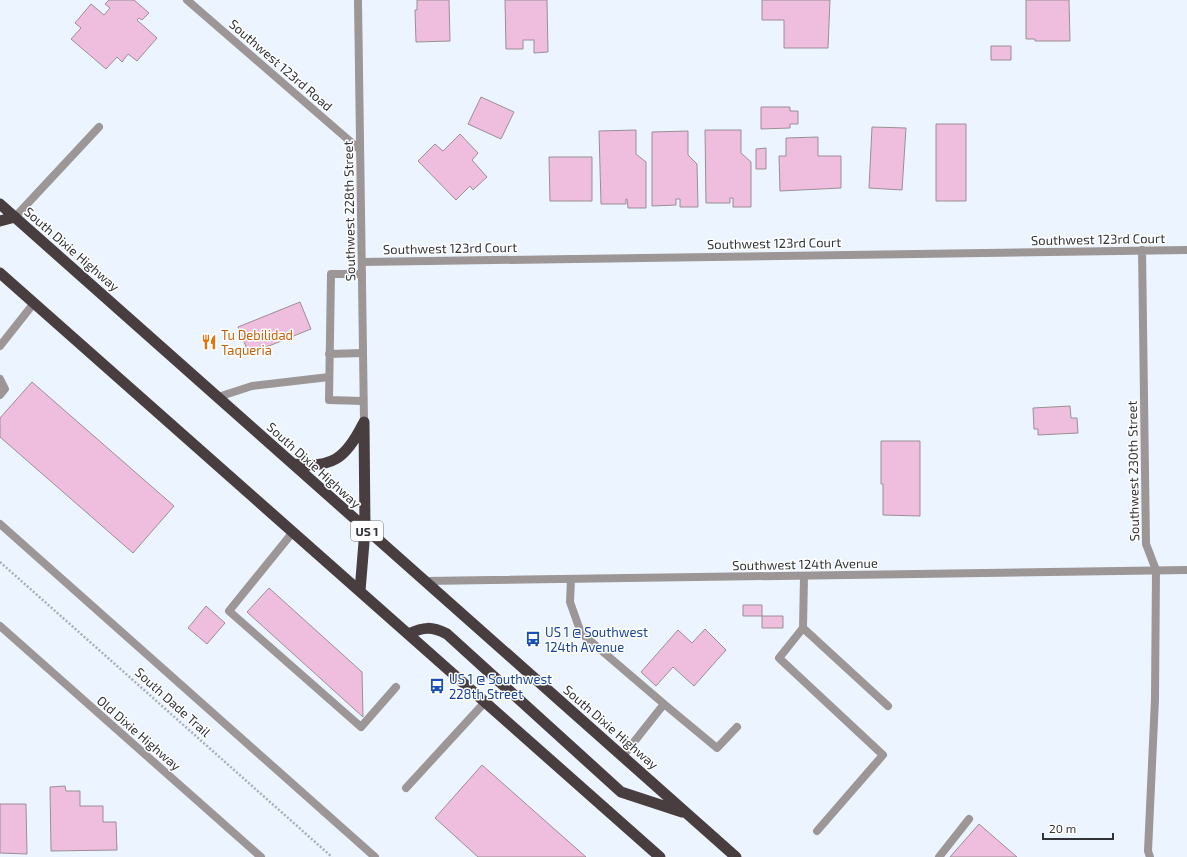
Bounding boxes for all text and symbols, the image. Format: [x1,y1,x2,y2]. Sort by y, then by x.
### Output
street label: Southwest 123rd Road [226,16,336,114]
street label: Southwest 228th Street [340,140,358,282]
street label: South Dixie Highway [21,203,123,295]
street label: Southwest 123rd Court [1031,230,1165,248]
street label: Southwest 123rd Court [707,234,841,252]
street label: Southwest 123rd Court [383,239,517,257]
place label: Tu Debilidad Taqueria [221,327,293,358]
restaurant icon: Tu Debilidad Taqueria [200,333,218,351]
street label: Southwest 230th Street [1124,401,1142,541]
street label: South Dixie Highway [264,419,364,511]
road number: US 1 [351,521,383,541]
street label: Southwest 124th Avenue [732,555,878,573]
place label: US 1 @ Southwest 124th Avenue [545,624,648,655]
bus stop icon: US 1 @ Southwest 124th Avenue [524,630,542,648]
street label: South Dade Trail [132,664,214,740]
place label: US 1 @ Southwest 228th Street [449,671,552,702]
bus stop icon: US 1 @ Southwest 228th Street [428,677,446,695]
street label: South Dixie Highway [560,681,662,773]
street label: Old Dixie Highway [94,692,184,774]
scale bar [1043,815,1113,841]
text: 20 m [1049,821,1076,835]

